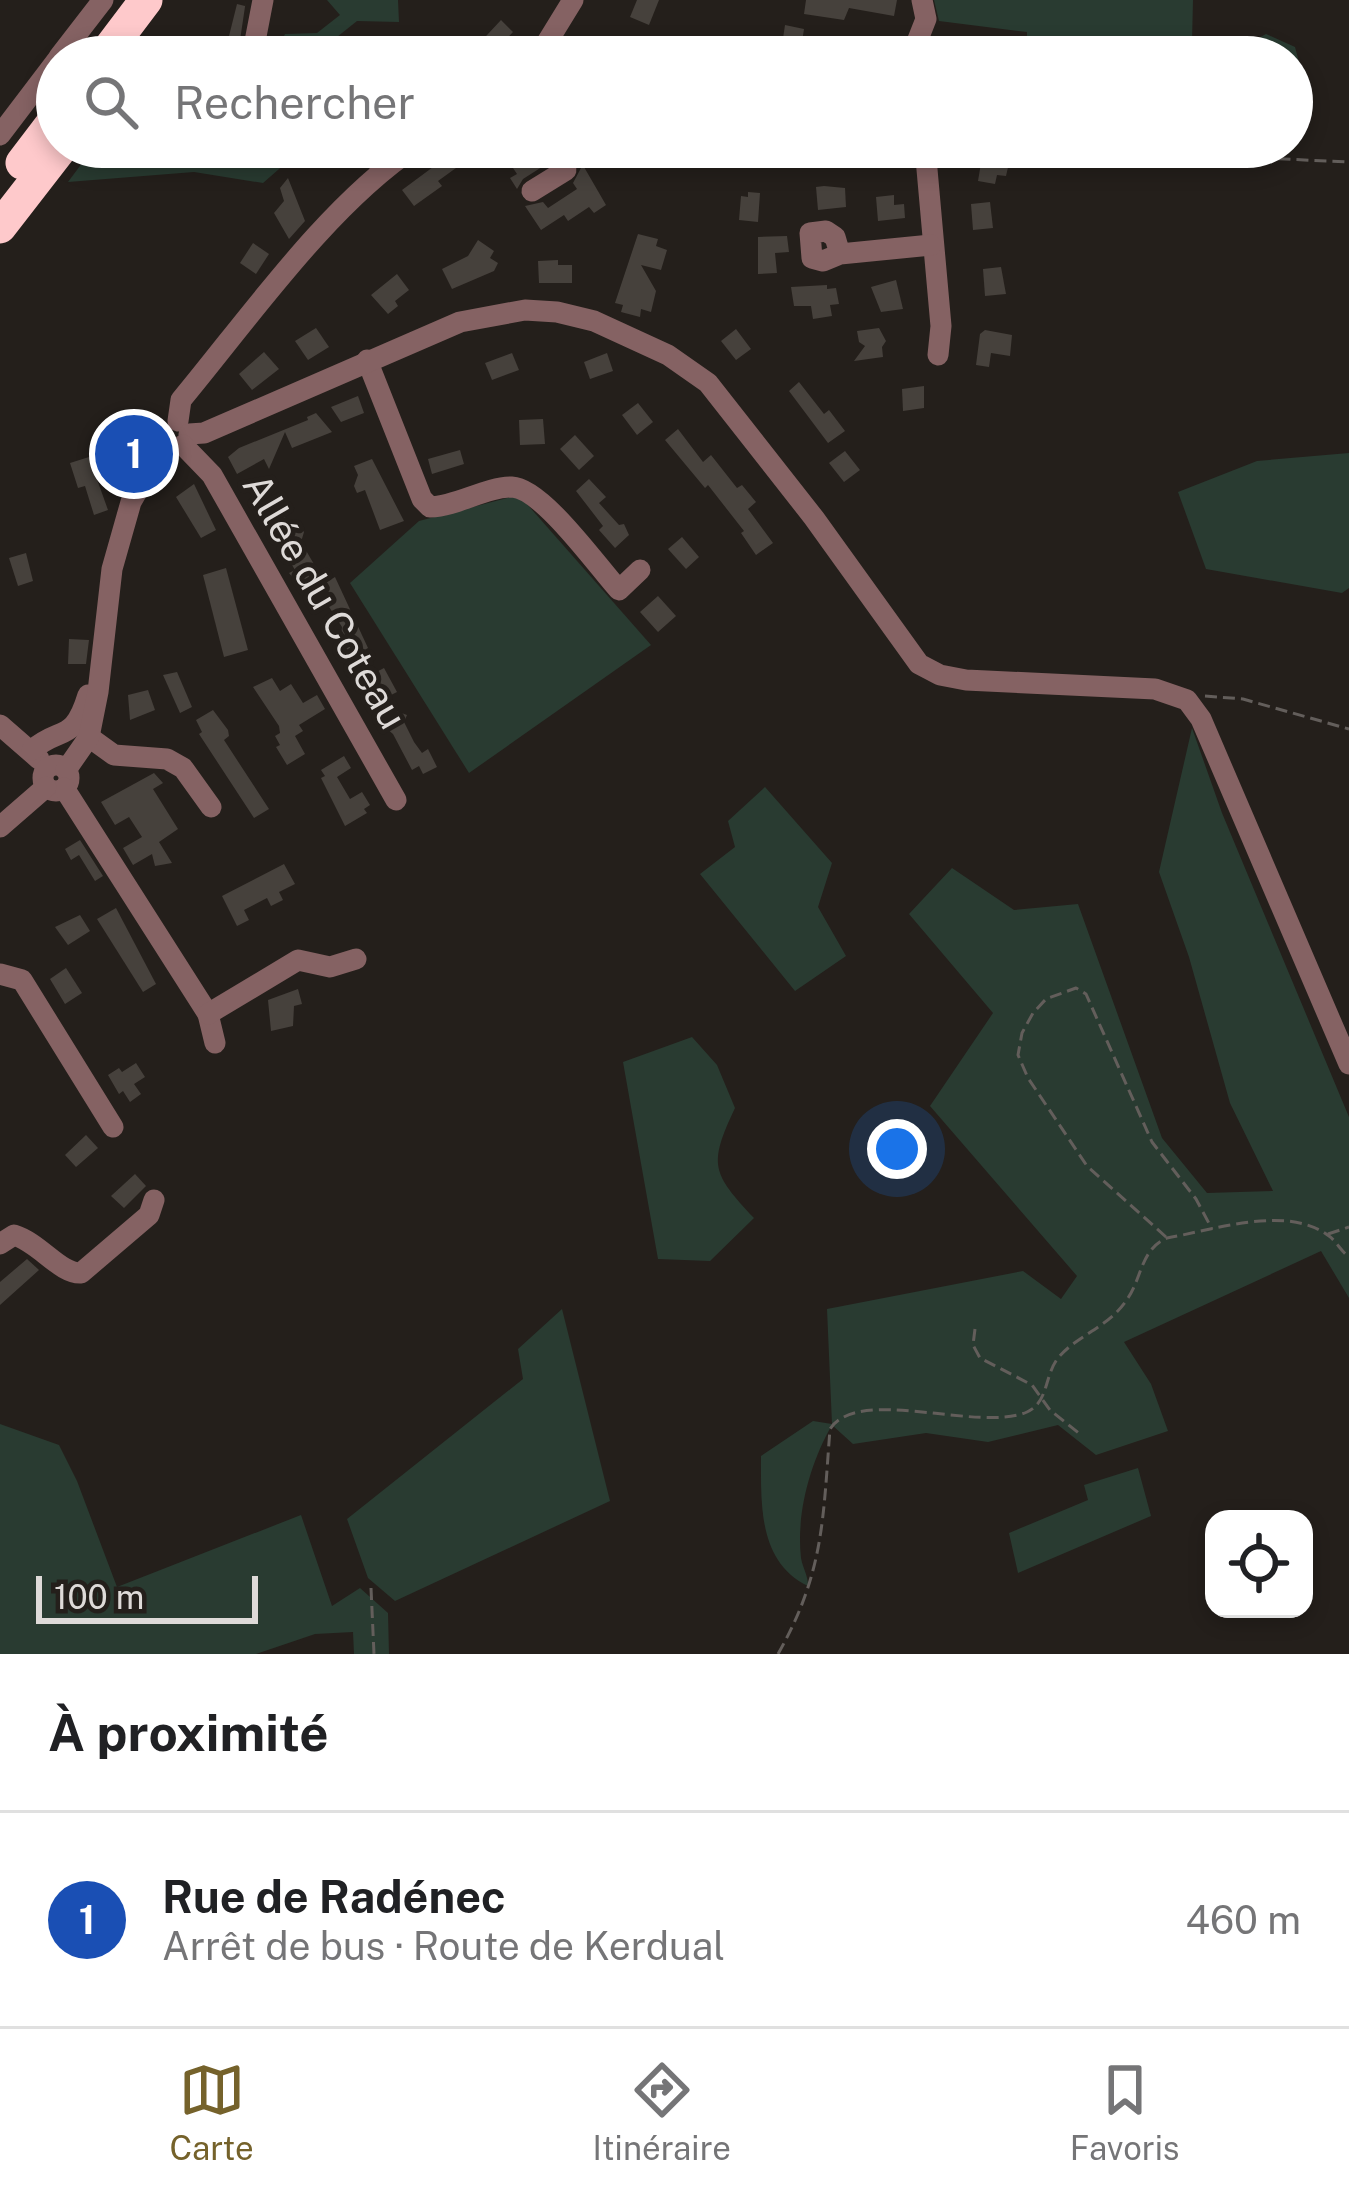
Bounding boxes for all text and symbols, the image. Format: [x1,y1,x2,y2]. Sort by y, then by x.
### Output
search box [36,36,1313,168]
icon: search [78,69,144,135]
text: Rechercher [174,76,415,129]
pin: 1 [95,409,173,499]
street label: Allée du Coteau [233,465,417,737]
your location [867,1119,927,1179]
map controls [1205,1510,1313,1618]
button: locate [1205,1510,1313,1618]
scale bar [36,1570,258,1623]
text: 100 m [54,1578,144,1616]
text: À proximité [48,1703,329,1762]
text: Rue de Radénec [162,1870,506,1923]
text: 1 [79,1897,95,1943]
text: 460 m [1185,1897,1301,1943]
text: Arrêt de bus · Route de Kerdual [162,1923,725,1969]
tab: Carte [169,2057,254,2167]
tab: Itinéraire [593,2057,731,2167]
tab: Favoris [1070,2057,1180,2167]

